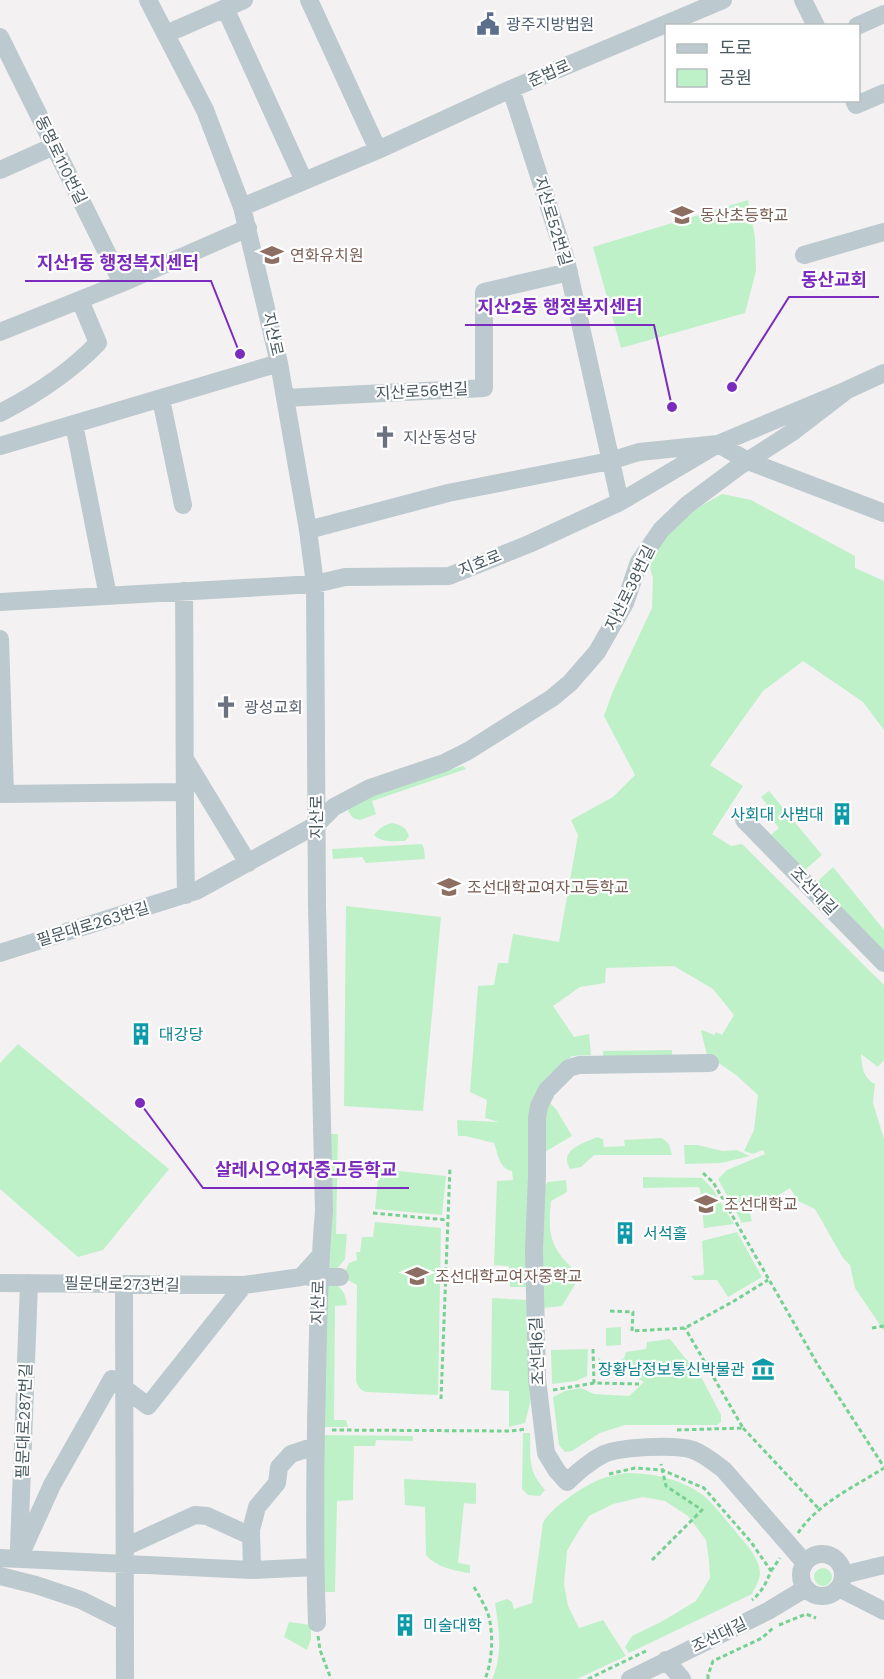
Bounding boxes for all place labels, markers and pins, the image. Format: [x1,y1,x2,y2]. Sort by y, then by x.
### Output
public building icon: 광주지방법원 [475,11,501,37]
place label: 광주지방법원 [506,15,594,34]
school or university icon: 동산초등학교 [669,202,695,228]
place label: 동산초등학교 [700,206,788,225]
school or university icon: 연화유치원 [259,242,285,268]
callout: 지산1동 행정복지센터 [25,245,211,281]
place label: 연화유치원 [290,246,364,265]
callout: 동산교회 [789,261,879,297]
callout: 지산2동 행정복지센터 [465,289,654,325]
church icon: 지산동성당 [372,424,398,450]
place label: 지산동성당 [403,428,477,447]
church icon: 광성교회 [213,694,239,720]
place label: 광성교회 [244,698,303,717]
building icon: 사회대 사범대 [829,801,855,827]
place label: 사회대 사범대 [730,805,824,824]
school or university icon: 조선대학교여자고등학교 [436,874,462,900]
place label: 조선대학교여자고등학교 [467,878,629,897]
building icon: 대강당 [128,1021,154,1047]
place label: 대강당 [159,1025,203,1044]
callout: 살레시오여자중고등학교 [203,1152,409,1188]
school or university icon: 조선대학교 [693,1191,719,1217]
place label: 조선대학교 [724,1195,798,1214]
building icon: 서석홀 [612,1220,638,1246]
place label: 서석홀 [643,1224,687,1243]
school or university icon: 조선대학교여자중학교 [404,1263,430,1289]
place label: 조선대학교여자중학교 [435,1267,582,1286]
museum icon: 장황남정보통신박물관 [750,1356,776,1382]
place label: 장황남정보통신박물관 [598,1360,745,1379]
building icon: 미술대학 [392,1612,418,1638]
place label: 미술대학 [423,1616,482,1635]

